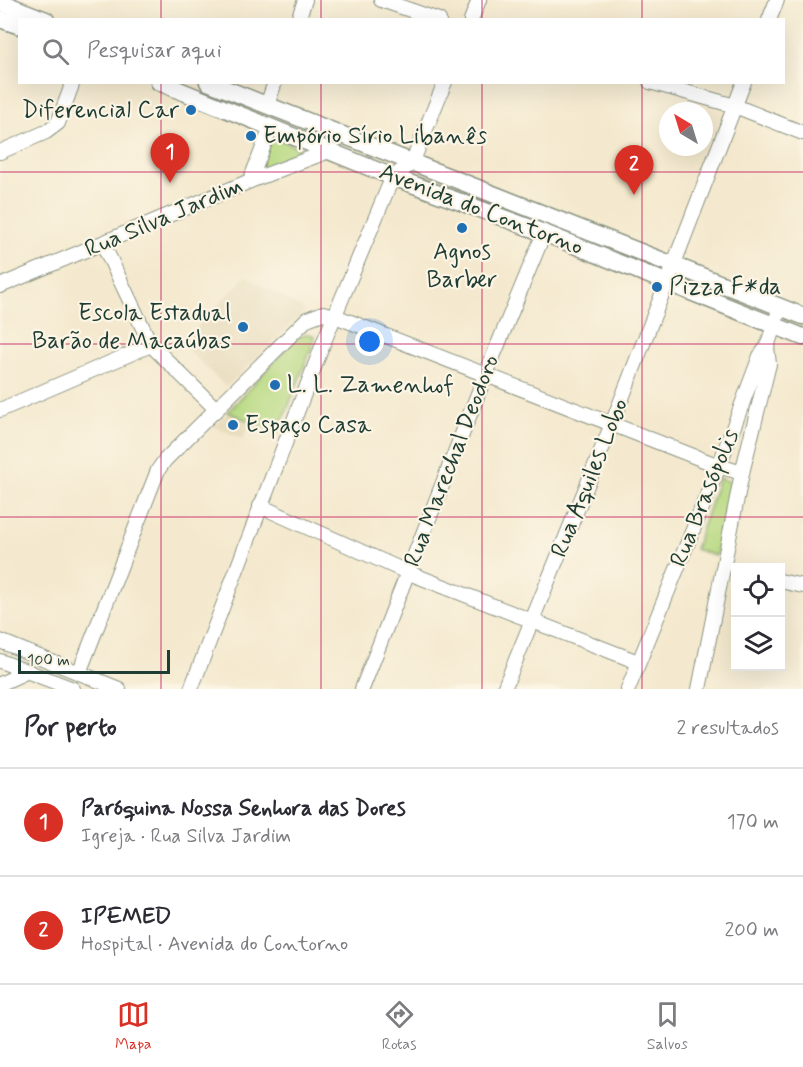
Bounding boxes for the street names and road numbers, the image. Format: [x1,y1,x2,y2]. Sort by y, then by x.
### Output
street label: Avenida do Contorno [374,157,588,263]
street label: Rua Silva Jardim [80,171,248,265]
street label: Rua Marechal Deodoro [397,351,507,571]
street label: Rua Aquiles Lobo [544,394,636,562]
street label: Rua Brasópolis [663,424,747,572]

